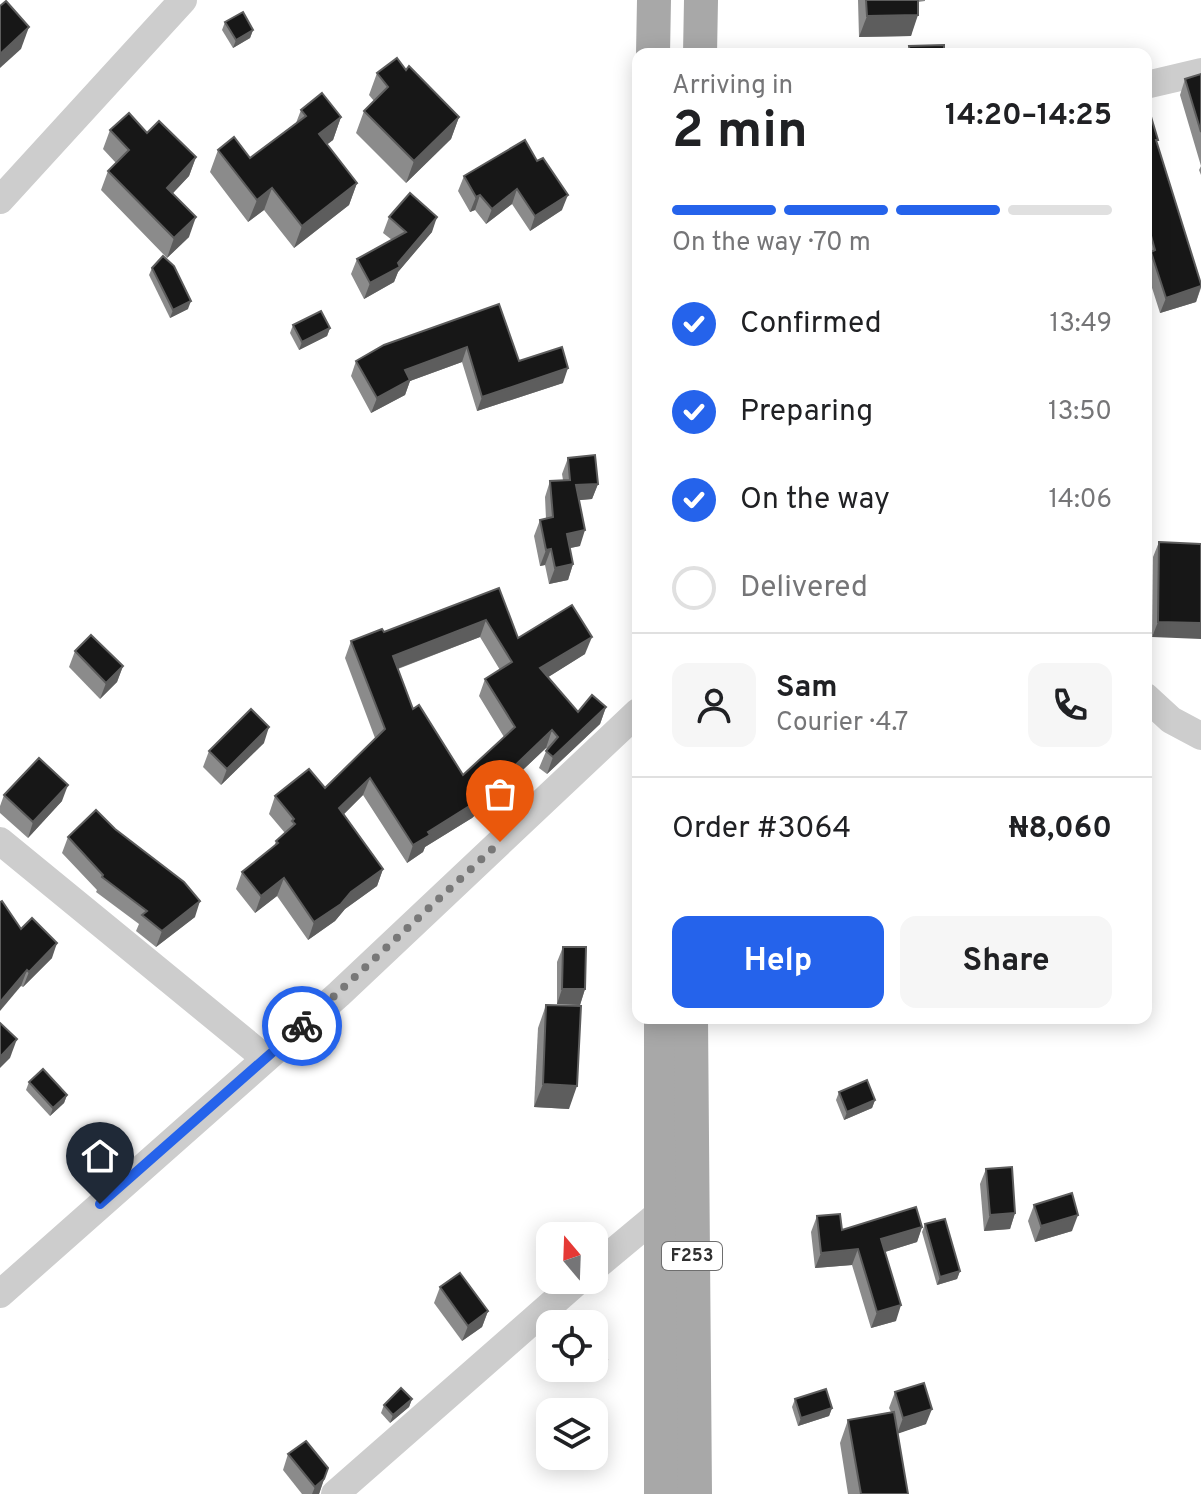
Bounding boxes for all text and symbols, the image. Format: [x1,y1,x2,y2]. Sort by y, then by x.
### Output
text: Arriving in [672,70,793,103]
text: 14:20–14:25 [945,98,1112,135]
text: 2 min [672,100,808,166]
text: On the way · 70 m [672,227,871,260]
icon: check [672,302,716,346]
text: Confirmed [740,306,882,343]
text: 13:49 [1050,308,1112,341]
icon: check [672,390,716,434]
text: Preparing [740,394,873,431]
text: 13:50 [1048,396,1112,429]
icon: check [672,478,716,522]
text: On the way [740,482,890,519]
text: 14:06 [1049,484,1112,517]
text: Delivered [740,570,868,607]
button: person [672,663,756,747]
button: phone [1028,663,1112,747]
text: Sam [776,670,838,707]
text: Courier · 4.7 [776,707,908,740]
pin [466,760,534,842]
icon: bag [478,772,522,816]
text: Order #3064 [672,811,851,848]
text: ₦8,060 [1008,811,1112,848]
button: Help [672,916,884,1008]
button: Share [900,916,1112,1008]
courier [262,986,342,1066]
icon: bike [280,1004,324,1048]
pin [66,1122,134,1204]
icon: home [78,1134,122,1178]
north arrow [536,1222,608,1294]
map controls [536,1222,608,1470]
road number: F253 [662,1242,722,1270]
button: locate [536,1310,608,1382]
button: layers [536,1398,608,1470]

